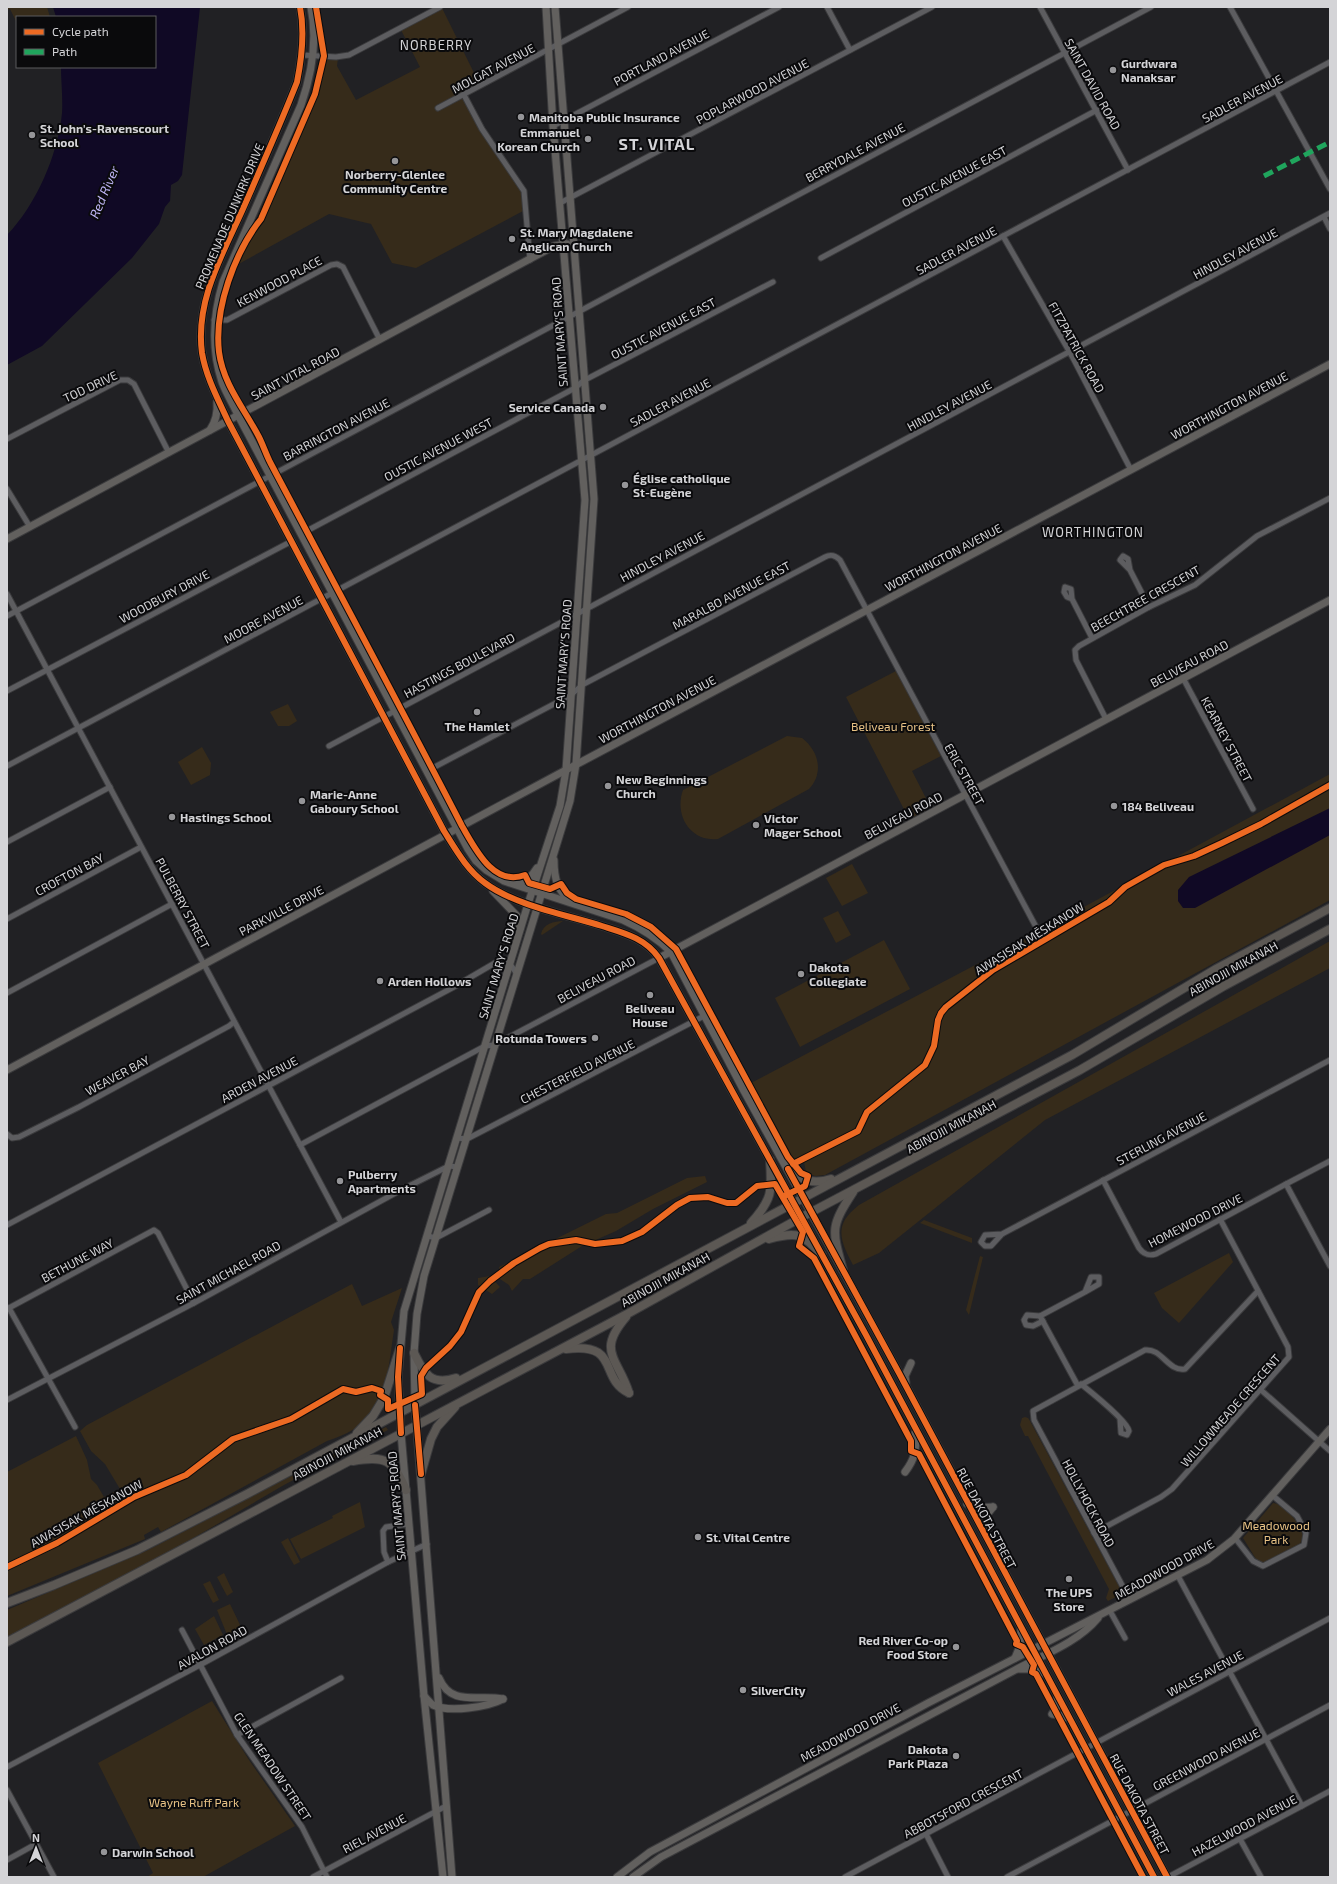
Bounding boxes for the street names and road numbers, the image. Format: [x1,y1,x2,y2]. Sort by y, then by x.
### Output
street label: PORTLAND AVENUE [611,26,711,88]
street label: SAINT DAVID ROAD [1062,36,1124,132]
street label: MOLGAT AVENUE [449,40,537,96]
street label: POPLARWOOD AVENUE [693,55,811,127]
street label: SADLER AVENUE [1199,71,1285,125]
street label: BERRYDALE AVENUE [803,120,907,184]
street label: PROMENADE DUNKIRK DRIVE [192,141,266,291]
street label: OUSTIC AVENUE EAST [899,142,1009,210]
street label: SADLER AVENUE [913,223,999,277]
street label: HINDLEY AVENUE [1190,225,1280,281]
street label: KENWOOD PLACE [234,253,324,309]
street label: SAINT MARY'S ROAD [548,277,570,387]
street label: OUSTIC AVENUE EAST [608,294,718,362]
street label: FITZPATRICK ROAD [1046,299,1108,395]
street label: SAINT VITAL ROAD [248,344,342,402]
street label: TOD DRIVE [61,367,119,405]
street label: WORTHINGTON AVENUE [1168,368,1290,442]
street label: SADLER AVENUE [627,375,713,429]
street label: HINDLEY AVENUE [904,377,994,433]
street label: BARRINGTON AVENUE [280,395,392,463]
street label: OUSTIC AVENUE WEST [381,414,495,484]
street label: WORTHINGTON AVENUE [882,520,1004,594]
street label: HINDLEY AVENUE [617,528,707,584]
street label: MARALBO AVENUE EAST [670,558,792,632]
street label: BEECHTREE CRESCENT [1088,562,1202,634]
street label: WOODBURY DRIVE [117,566,212,626]
street label: MOORE AVENUE [221,592,305,646]
street label: SAINT MARY'S ROAD [552,599,574,709]
street label: HASTINGS BOULEVARD [401,630,517,700]
street label: BELIVEAU ROAD [1148,637,1230,689]
street label: WORTHINGTON AVENUE [596,672,718,746]
street label: KEARNEY STREET [1199,694,1255,784]
street label: ERIC STREET [942,741,988,807]
street label: BELIVEAU ROAD [862,789,944,841]
street label: CROFTON BAY [32,850,106,898]
street label: PULBERRY STREET [153,855,213,951]
street label: PARKVILLE DRIVE [236,882,326,938]
street label: AWASISAK MĒSKANOW [972,899,1086,977]
street label: SAINT MARY'S ROAD [475,911,521,1021]
street label: ABINOJII MIKANAH [1186,938,1280,998]
street label: BELIVEAU ROAD [555,953,637,1005]
street label: CHESTERFIELD AVENUE [517,1036,637,1106]
street label: WEAVER BAY [83,1052,151,1098]
street label: ARDEN AVENUE [218,1053,300,1105]
street label: ABINOJII MIKANAH [904,1096,998,1156]
street label: STERLING AVENUE [1114,1108,1209,1168]
street label: HOMEWOOD DRIVE [1146,1190,1245,1250]
street label: BETHUNE WAY [39,1235,116,1285]
street label: SAINT MICHAEL ROAD [173,1237,283,1307]
street label: ABINOJII MIKANAH [618,1249,712,1309]
street label: WILLOWMEADE CRESCENT [1177,1351,1283,1469]
street label: ABINOJII MIKANAH [290,1423,384,1483]
street label: SAINT MARY'S ROAD [384,1451,408,1561]
street label: HOLLYHOCK ROAD [1060,1457,1118,1549]
street label: RUE DAKOTA STREET [954,1465,1020,1571]
street label: AWASISAK MĒSKANOW [28,1476,144,1550]
street label: MEADOWOOD DRIVE [1112,1536,1216,1602]
street label: AVALON ROAD [175,1622,249,1672]
street label: WALES AVENUE [1164,1647,1246,1699]
street label: MEADOWOOD DRIVE [798,1700,903,1764]
street label: GLEN MEADOW STREET [232,1709,315,1823]
street label: GREENWOOD AVENUE [1150,1725,1262,1793]
street label: RUE DAKOTA STREET [1107,1751,1173,1857]
street label: ABBOTSFORD CRESCENT [901,1766,1025,1840]
street label: HAZELWOOD AVENUE [1189,1791,1299,1859]
street label: RIEL AVENUE [340,1810,408,1856]

